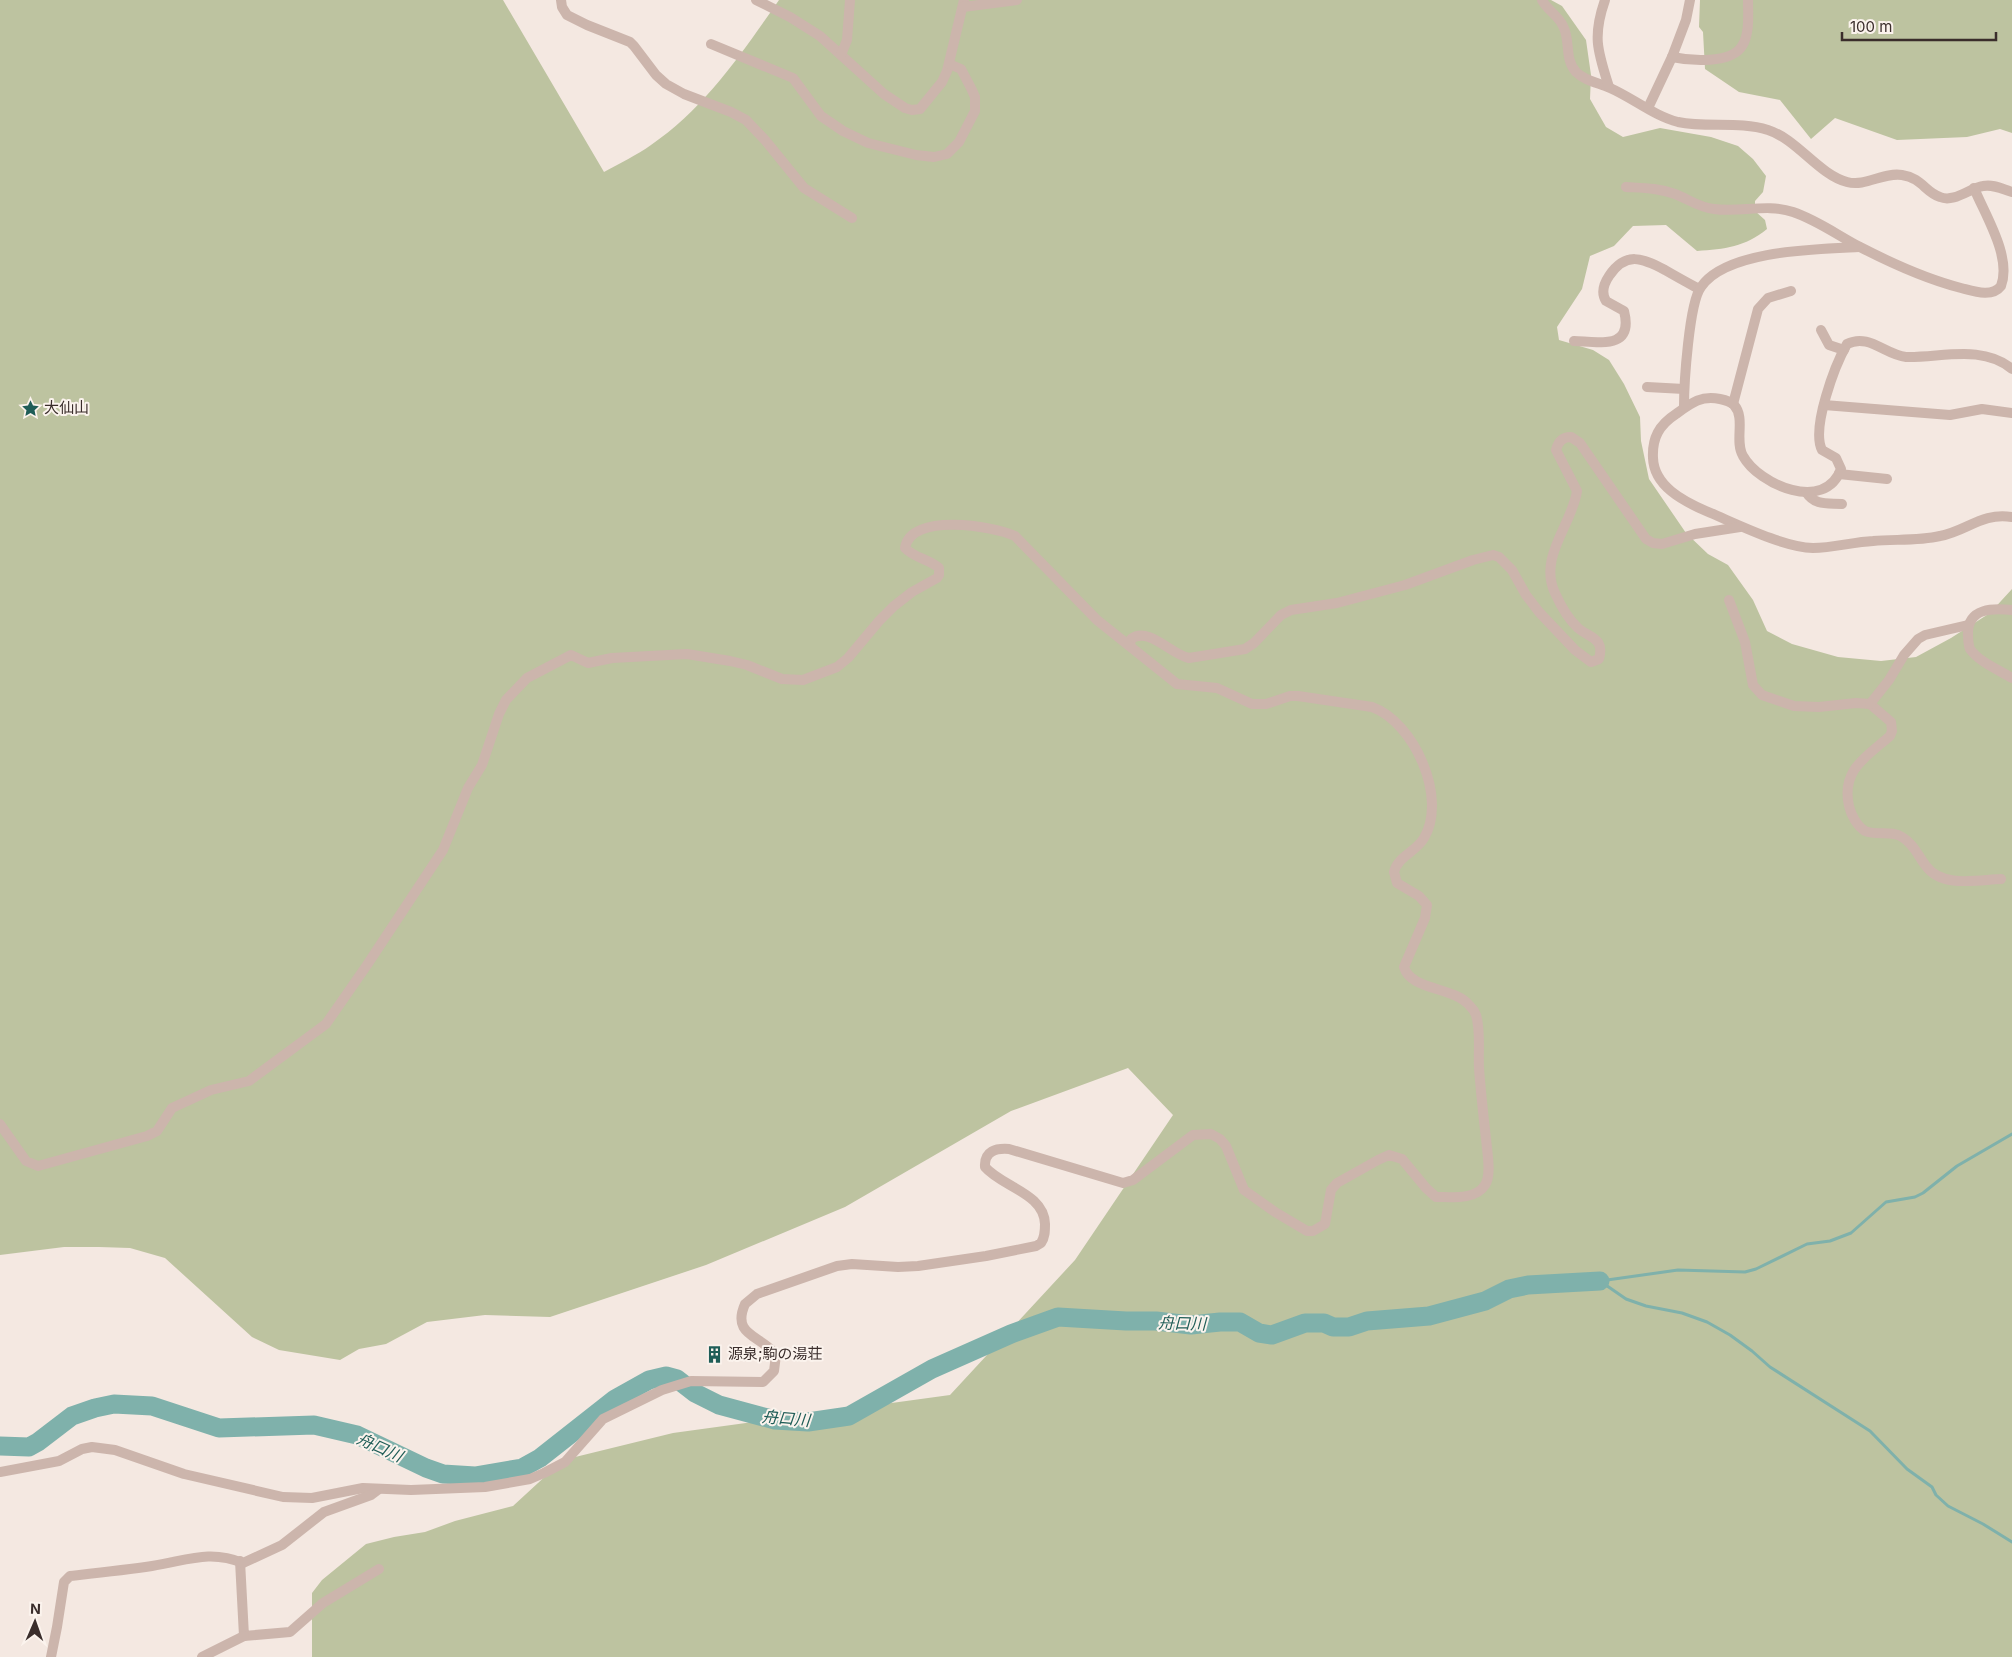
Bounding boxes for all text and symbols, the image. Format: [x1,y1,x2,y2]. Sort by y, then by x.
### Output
scale bar [1842,10,1996,42]
text: 100 m [1850,17,1892,36]
place icon: 大仙山 [20,398,40,418]
place label: 大仙山 [44,398,89,417]
water label: 舟口川 [1158,1313,1208,1333]
building icon: 源泉;駒の湯荘 [704,1344,724,1364]
place label: 源泉;駒の湯荘 [728,1344,823,1363]
water label: 舟口川 [761,1406,813,1430]
water label: 舟口川 [354,1428,408,1467]
north arrow [10,1597,60,1647]
text: N [30,1600,41,1617]

